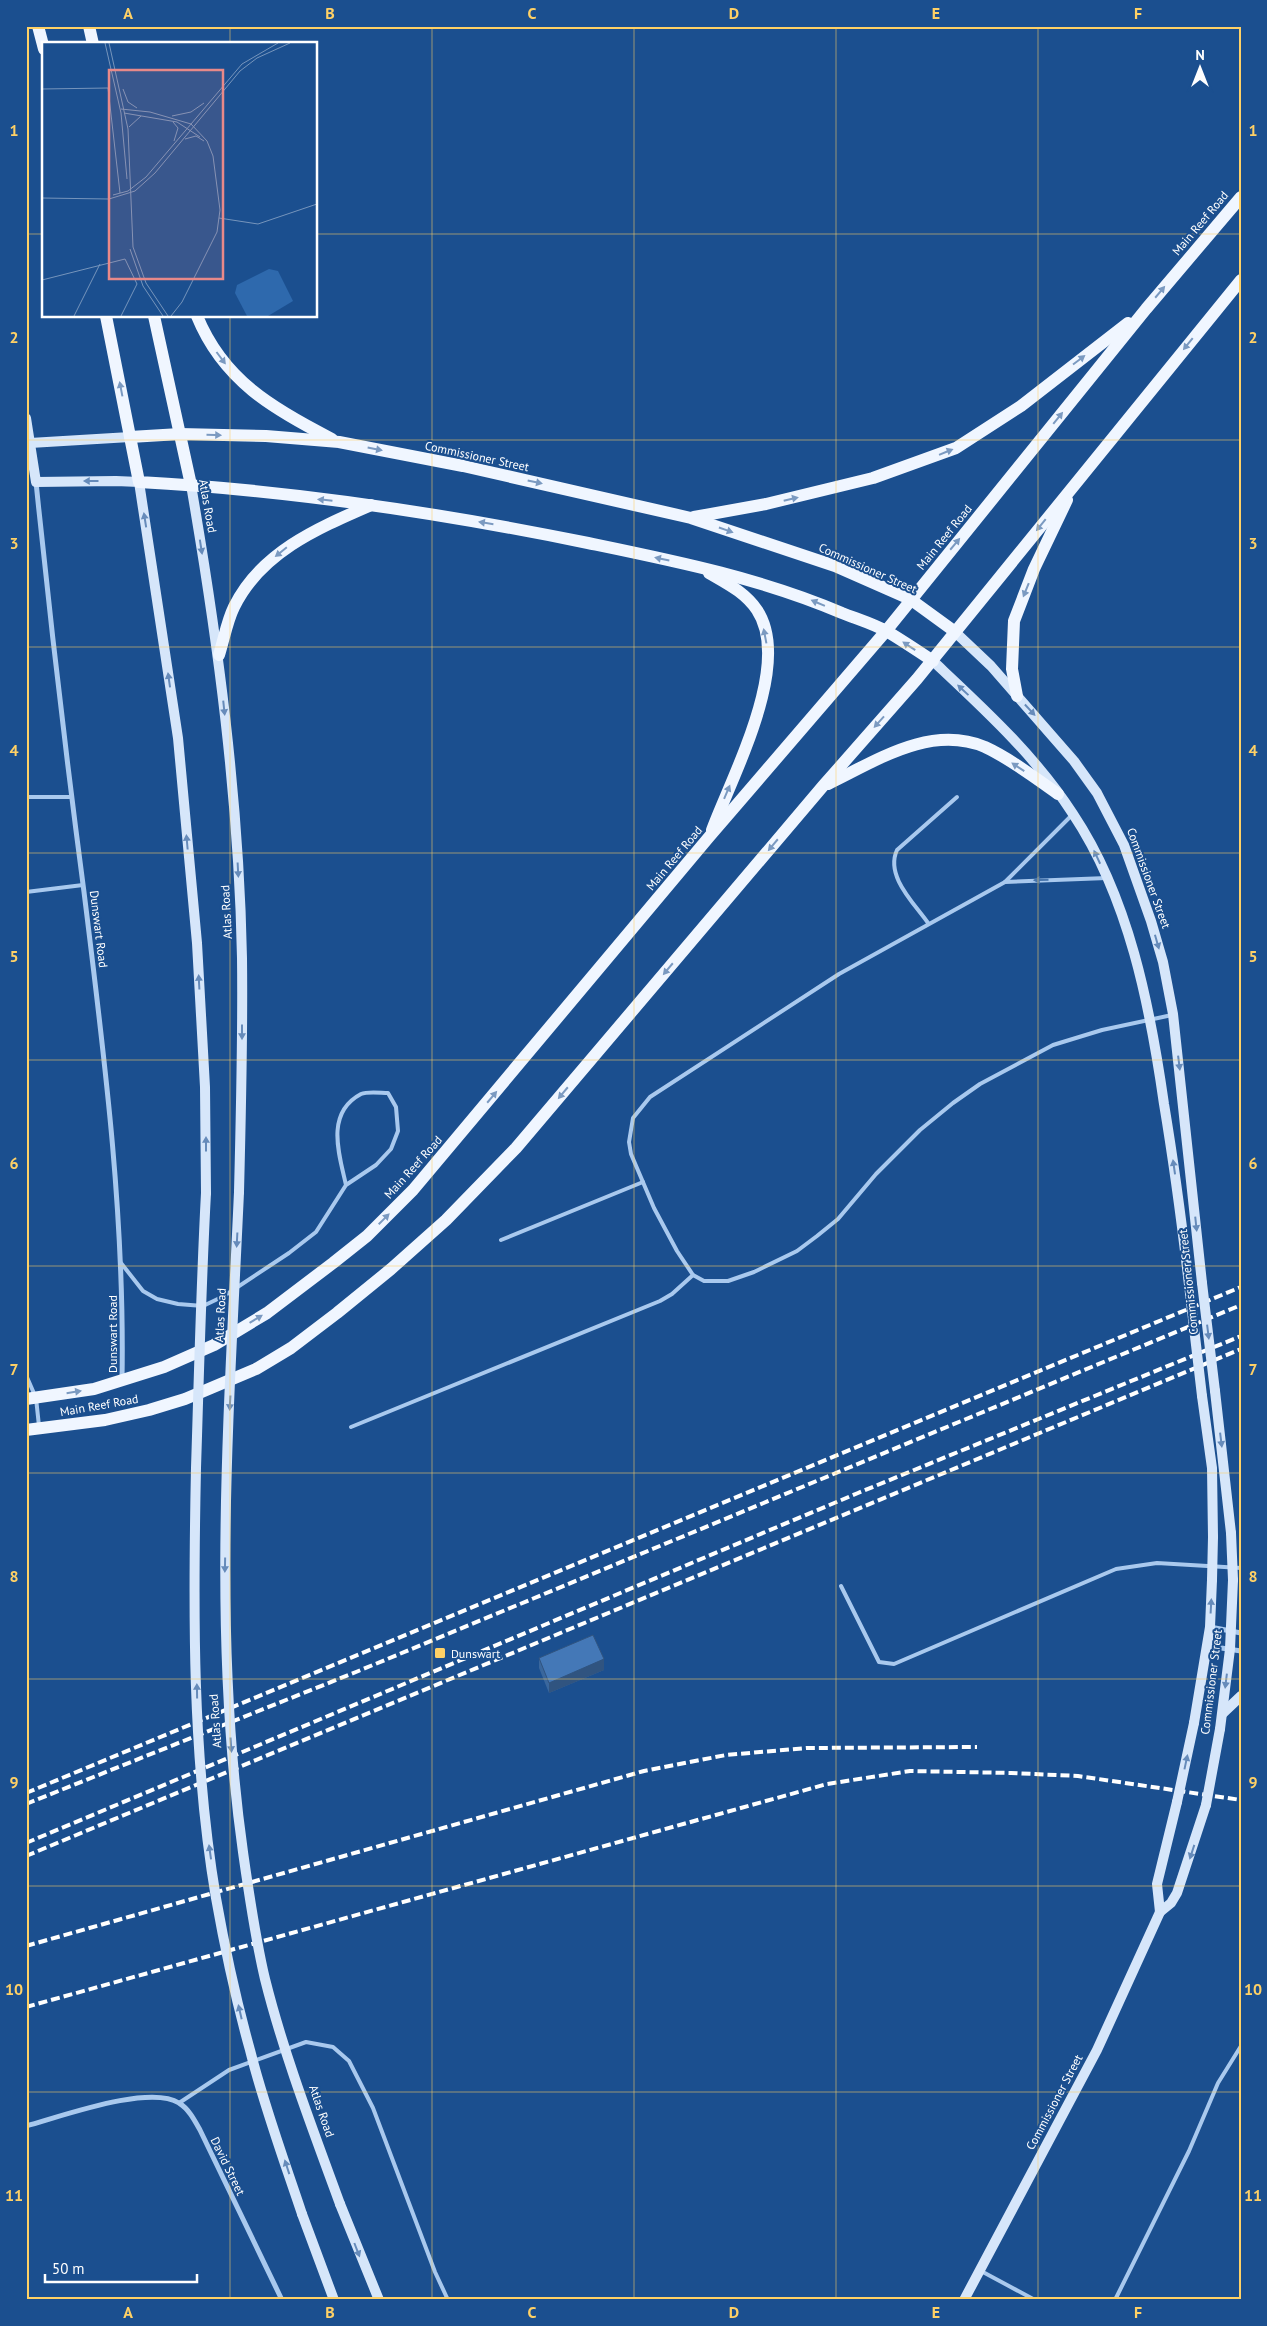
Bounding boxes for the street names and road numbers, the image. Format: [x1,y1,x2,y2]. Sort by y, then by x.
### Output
street label: Main Reef Road [1169,188,1231,258]
street label: Commissioner Street [424,438,530,474]
street label: Atlas Road [196,478,220,534]
street label: Main Reef Road [913,501,975,573]
street label: Commissioner Street [817,540,919,596]
street label: Main Reef Road [643,823,705,893]
street label: Commissioner Street [1124,826,1174,930]
street label: Atlas Road [217,885,235,939]
street label: Dunswart Road [87,889,111,969]
street label: Main Reef Road [381,1132,445,1202]
street label: Commissioner Street [1175,1229,1201,1335]
street label: Atlas Road [211,1288,229,1342]
street label: Dunswart Road [105,1295,120,1373]
street label: Main Reef Road [59,1391,139,1419]
street label: Commissioner Street [1197,1629,1225,1735]
street label: Atlas Road [206,1694,224,1748]
street label: Commissioner Street [1023,2052,1085,2152]
street label: Atlas Road [306,2083,338,2139]
street label: David Street [207,2134,249,2198]

